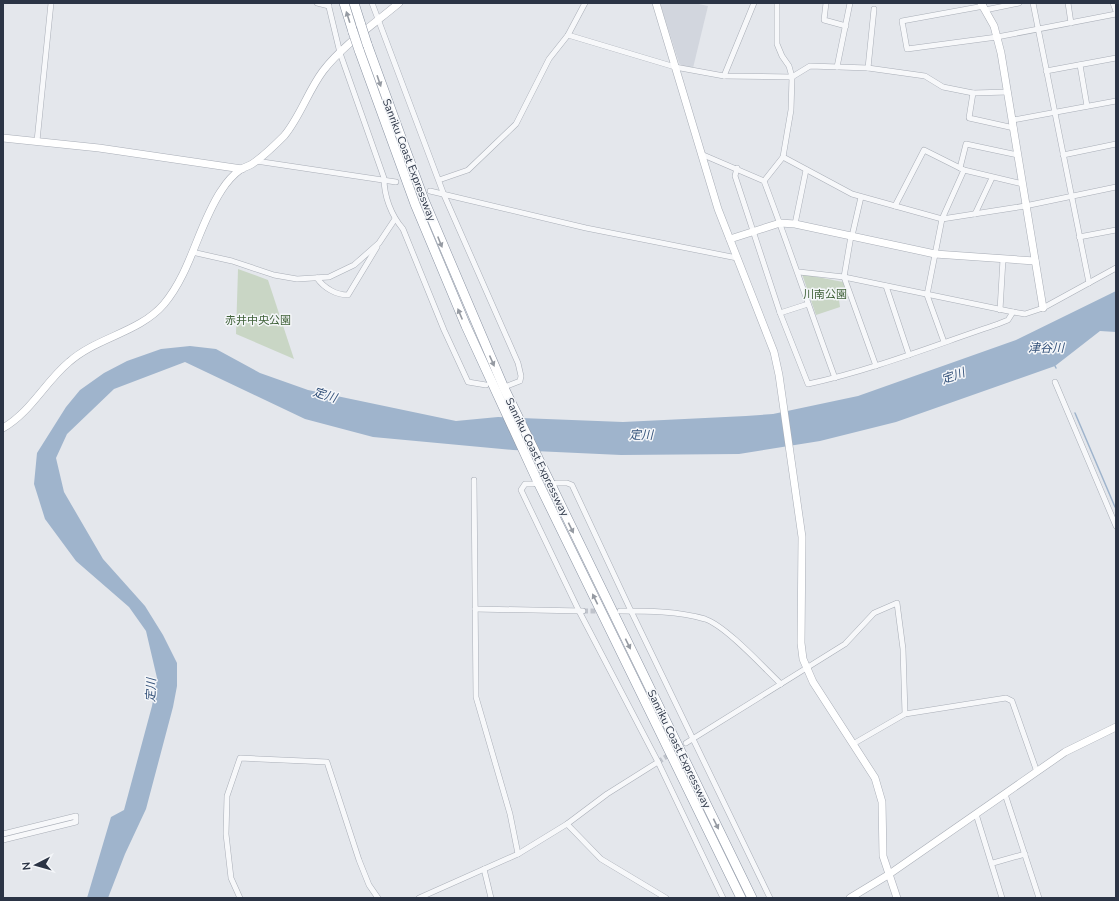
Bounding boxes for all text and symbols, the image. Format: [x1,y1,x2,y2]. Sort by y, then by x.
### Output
one-way arrow [345,11,351,23]
one-way arrow [377,75,383,87]
street label: Sanriku Coast Expressway [379,97,439,224]
one-way arrow [438,236,444,248]
park label: 川南公園 [803,287,847,302]
one-way arrow [457,307,463,319]
park label: 赤井中央公園 [225,313,291,328]
water label: 津谷川 [1028,340,1066,356]
one-way arrow [488,355,495,367]
water label: 定川 [939,364,969,387]
water label: 定川 [311,384,341,407]
street label: Sanriku Coast Expressway [502,395,572,519]
water label: 定川 [629,427,655,443]
one-way arrow [568,522,574,533]
one-way arrow [592,593,598,605]
one-way arrow [625,639,631,650]
water label: 定川 [143,676,159,702]
street label: Sanriku Coast Expressway [644,687,714,811]
one-way arrow [712,818,719,830]
north arrow [16,845,56,885]
text: N [19,861,34,871]

